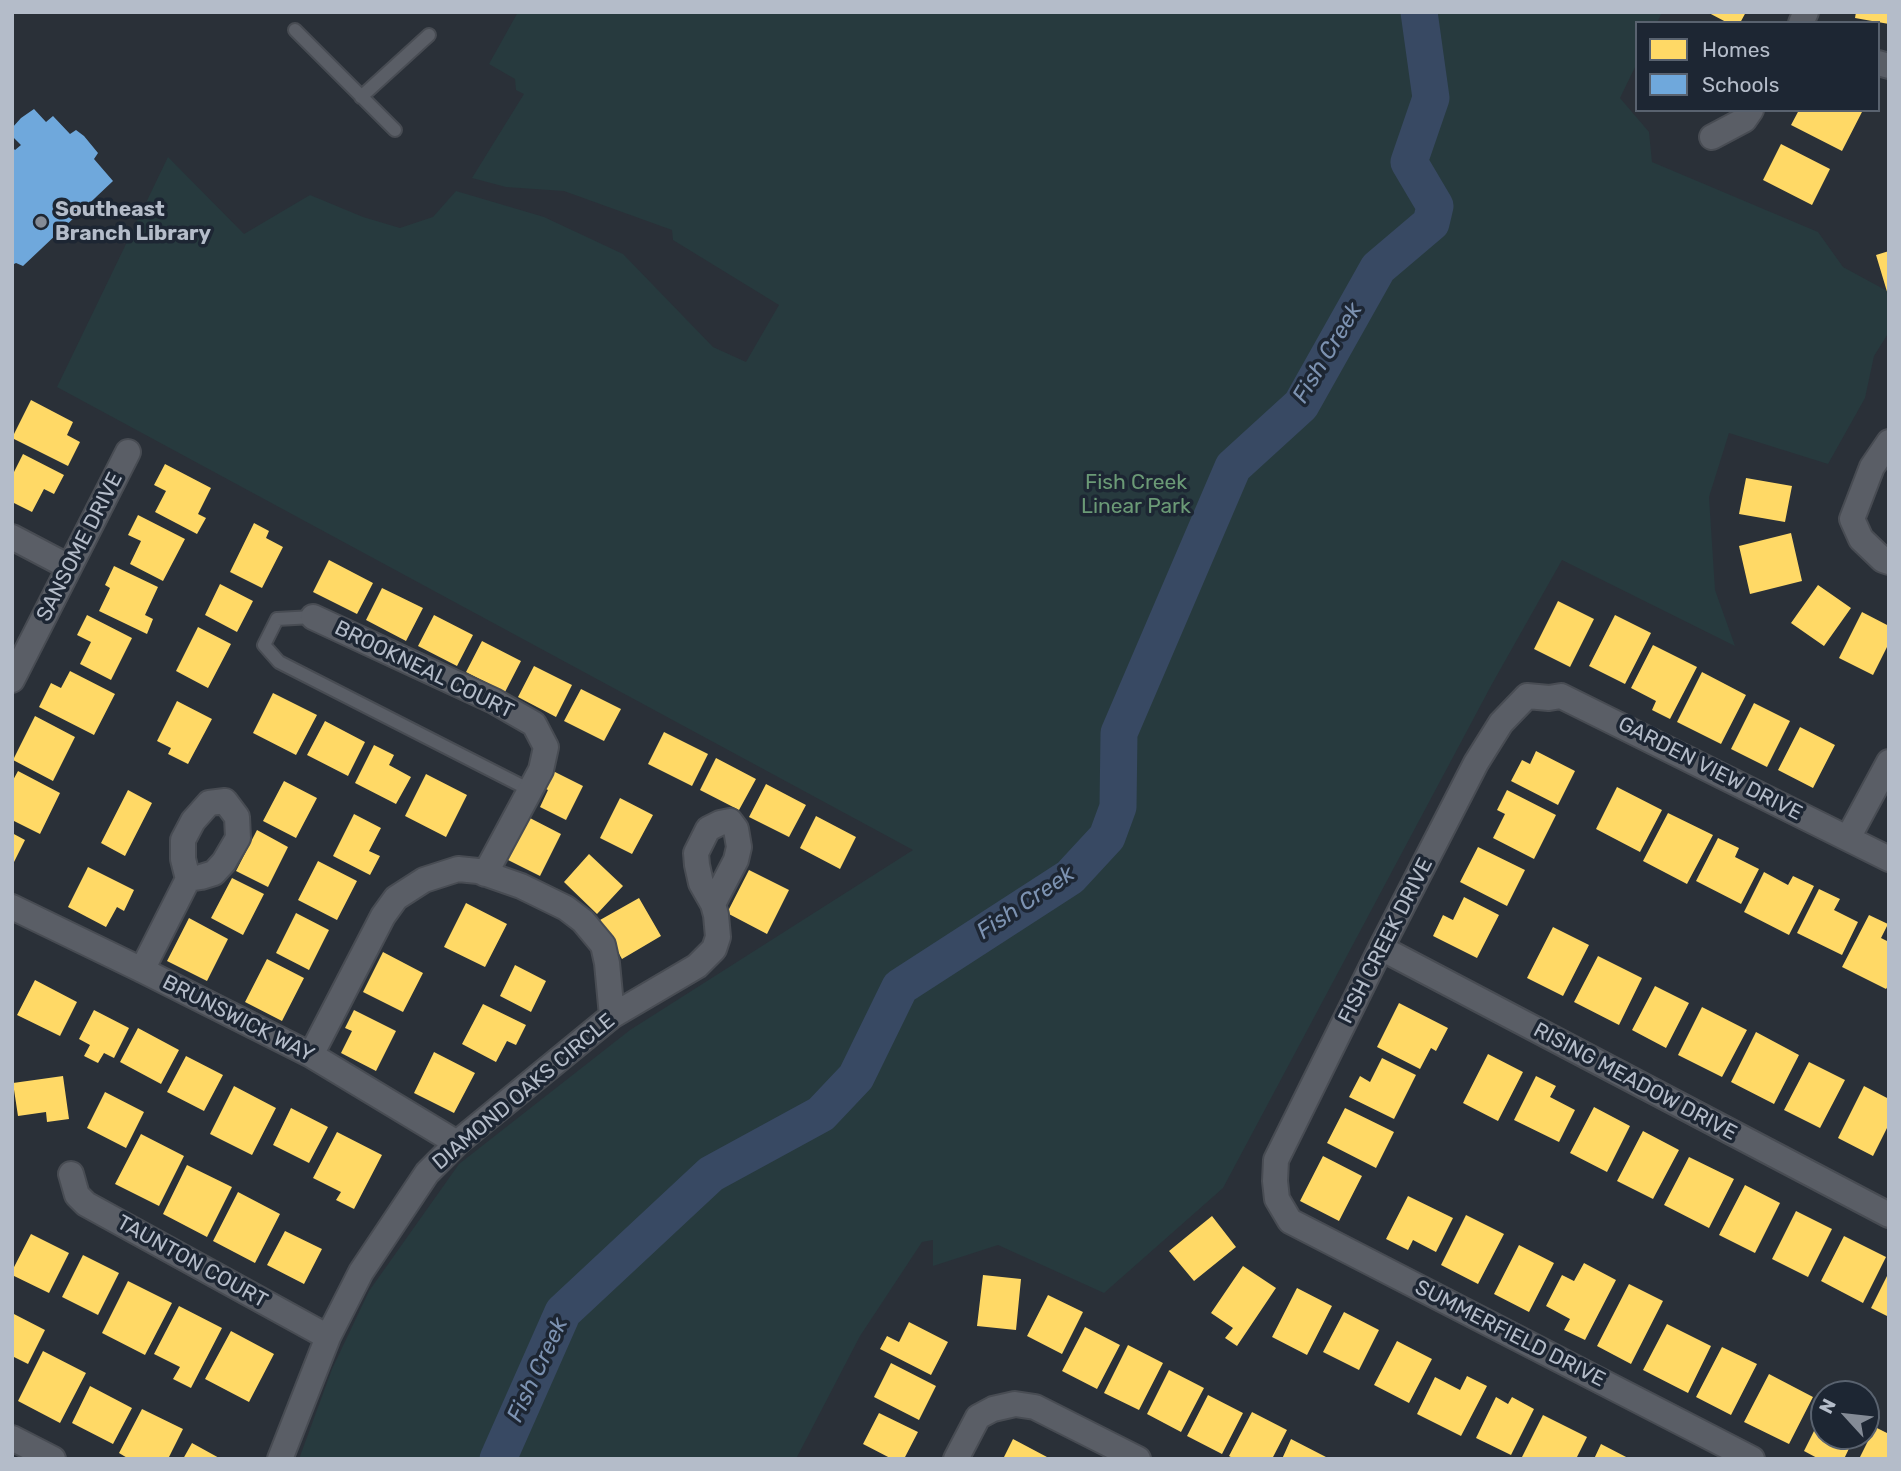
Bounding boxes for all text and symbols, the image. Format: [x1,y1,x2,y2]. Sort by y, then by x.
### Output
legend [1635,21,1880,112]
text: Homes [1702,37,1770,62]
text: Schools [1702,72,1779,97]
place label: Southeast Branch Library [55,197,211,247]
marker: Southeast Branch Library [33,214,49,230]
water label: Fish Creek [1287,298,1369,408]
street label: SANSOME DRIVE [32,468,128,626]
park label: Fish Creek Linear Park [1081,470,1191,520]
street label: BROOKNEAL COURT [330,616,518,724]
street label: GARDEN VIEW DRIVE [1614,712,1806,826]
street label: FISH CREEK DRIVE [1333,854,1439,1028]
water label: Fish Creek [972,860,1080,946]
street label: BRUNSWICK WAY [158,970,318,1068]
street label: DIAMOND OAKS CIRCLE [428,1008,620,1176]
street label: RISING MEADOW DRIVE [1529,1018,1741,1146]
street label: TAUNTON COURT [112,1210,272,1314]
street label: SUMMERFIELD DRIVE [1411,1275,1609,1393]
water label: Fish Creek [502,1313,574,1427]
north arrow [1810,1380,1880,1450]
text: N [1814,1395,1841,1417]

